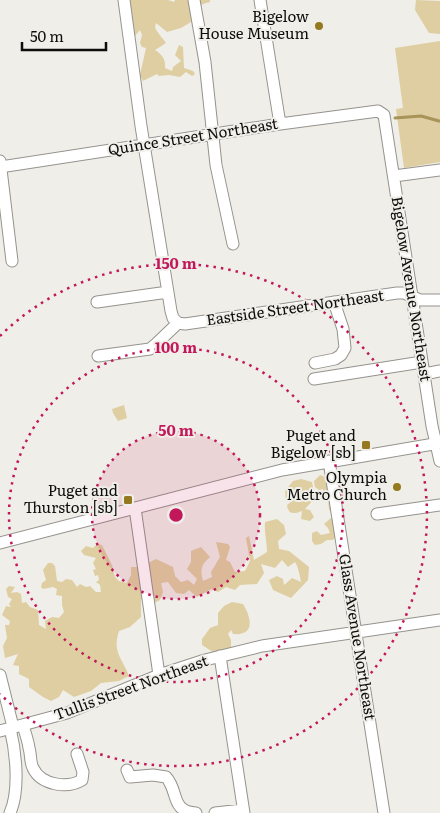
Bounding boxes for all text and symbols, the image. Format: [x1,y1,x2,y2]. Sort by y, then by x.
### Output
place label: Bigelow House Museum [198,4,309,44]
scale bar [22,20,106,52]
marker: Bigelow House Museum [313,20,325,32]
text: 50 m [30,24,64,47]
street label: Quince Street Northeast [106,111,279,160]
street label: Bigelow Avenue Northeast [386,194,439,383]
text: 150 m [155,251,197,274]
street label: Eastside Street Northeast [204,283,385,330]
text: 100 m [155,335,197,358]
text: 50 m [158,418,194,441]
place label: Puget and Bigelow [sb] [270,423,356,463]
marker: Puget and Bigelow [sb] [360,439,372,451]
place label: Olympia Metro Church [287,465,388,505]
place label: Puget and Thurston [sb] [23,478,118,518]
marker: Olympia Metro Church [391,481,403,493]
marker: Puget and Thurston [sb] [122,494,134,506]
centre of rings [167,506,185,524]
street label: Glass Avenue Northeast [334,552,383,722]
street label: Tullis Street Northeast [50,648,211,725]

